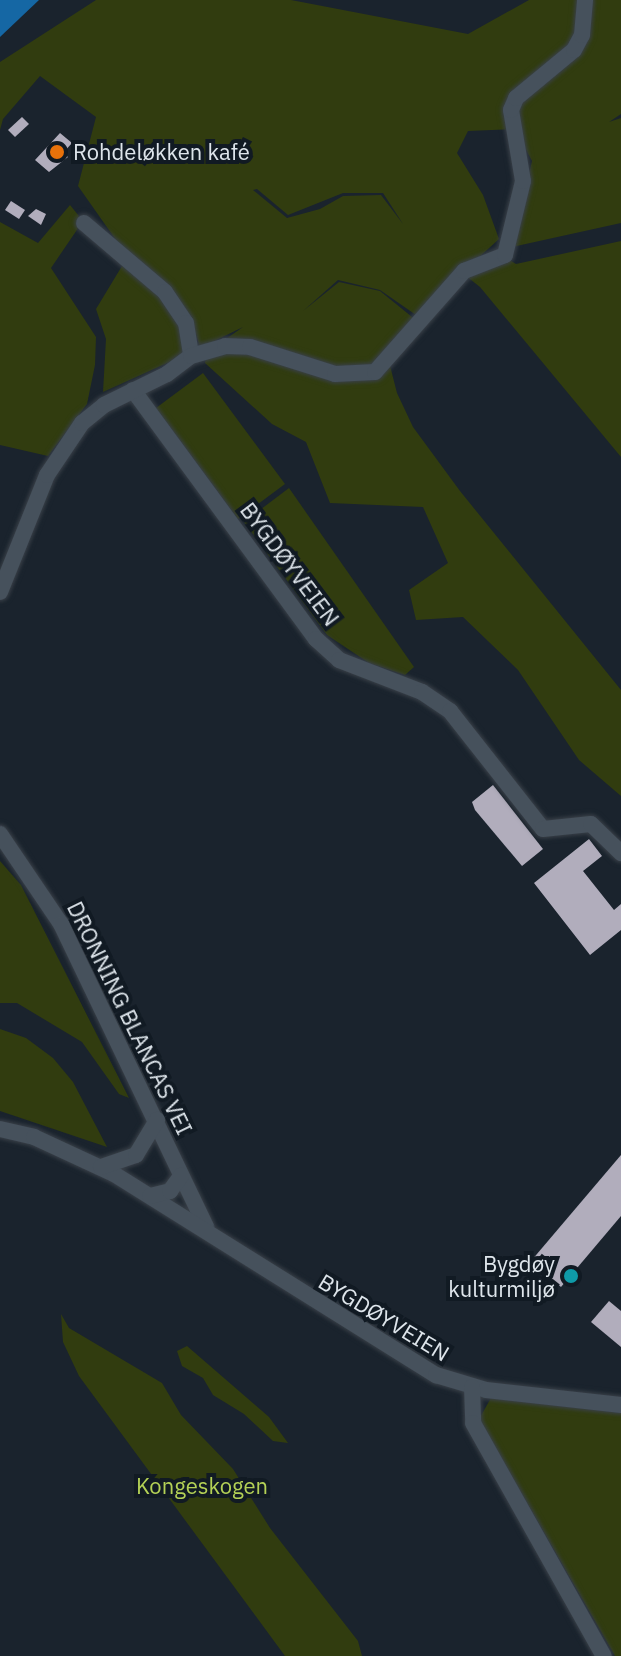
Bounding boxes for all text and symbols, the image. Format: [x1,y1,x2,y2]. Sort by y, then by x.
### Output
place label: Rohdeløkken kafé [73,139,250,165]
marker: Rohdeløkken kafé [48,143,66,161]
street label: BYGDØYVEIEN [235,497,345,631]
street label: DRONNING BLANCAS VEI [62,897,198,1139]
place label: Bygdøy kulturmiljø [448,1250,555,1302]
marker: Bygdøy kulturmiljø [562,1267,580,1285]
street label: BYGDØYVEIEN [314,1268,454,1366]
park label: Kongeskogen [136,1473,268,1499]

